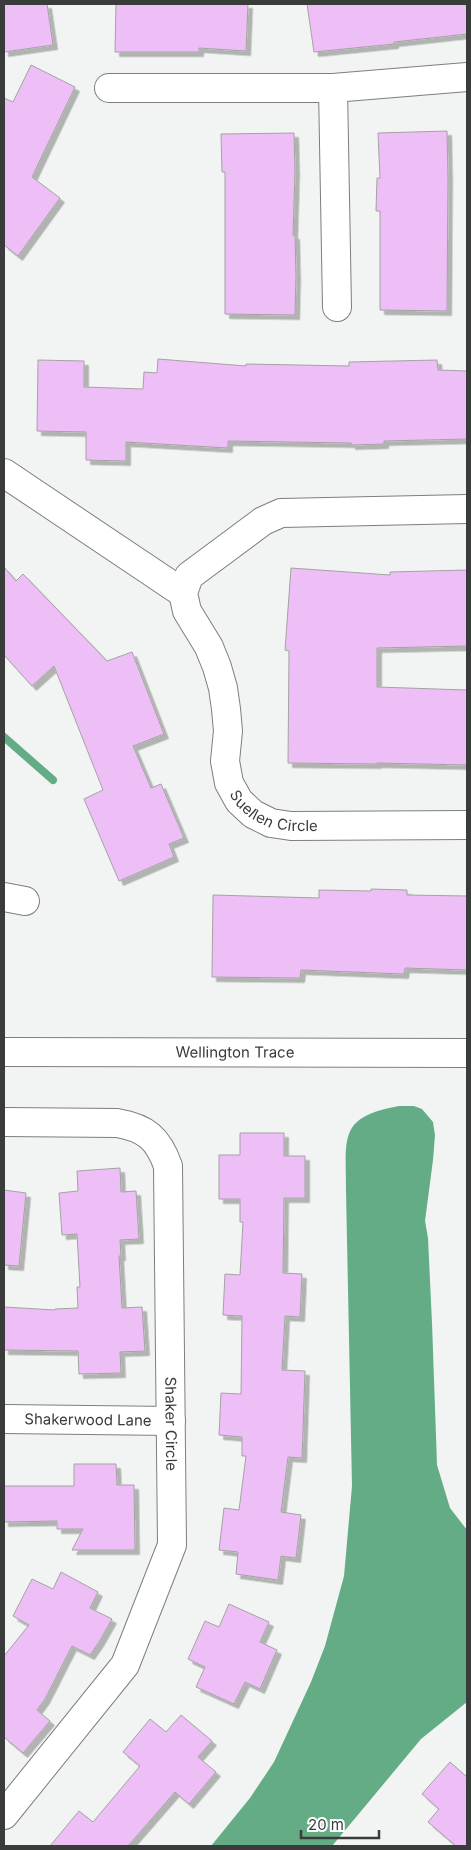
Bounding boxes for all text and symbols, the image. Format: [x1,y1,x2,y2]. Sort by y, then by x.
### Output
street label: Suellen Circle [226,786,318,835]
street label: Wellington Trace [176,1042,294,1062]
street label: Shaker Circle [161,1376,181,1471]
street label: Shakerwood Lane [24,1409,152,1430]
scale bar [301,1808,378,1840]
text: 20 m [308,1815,344,1834]

